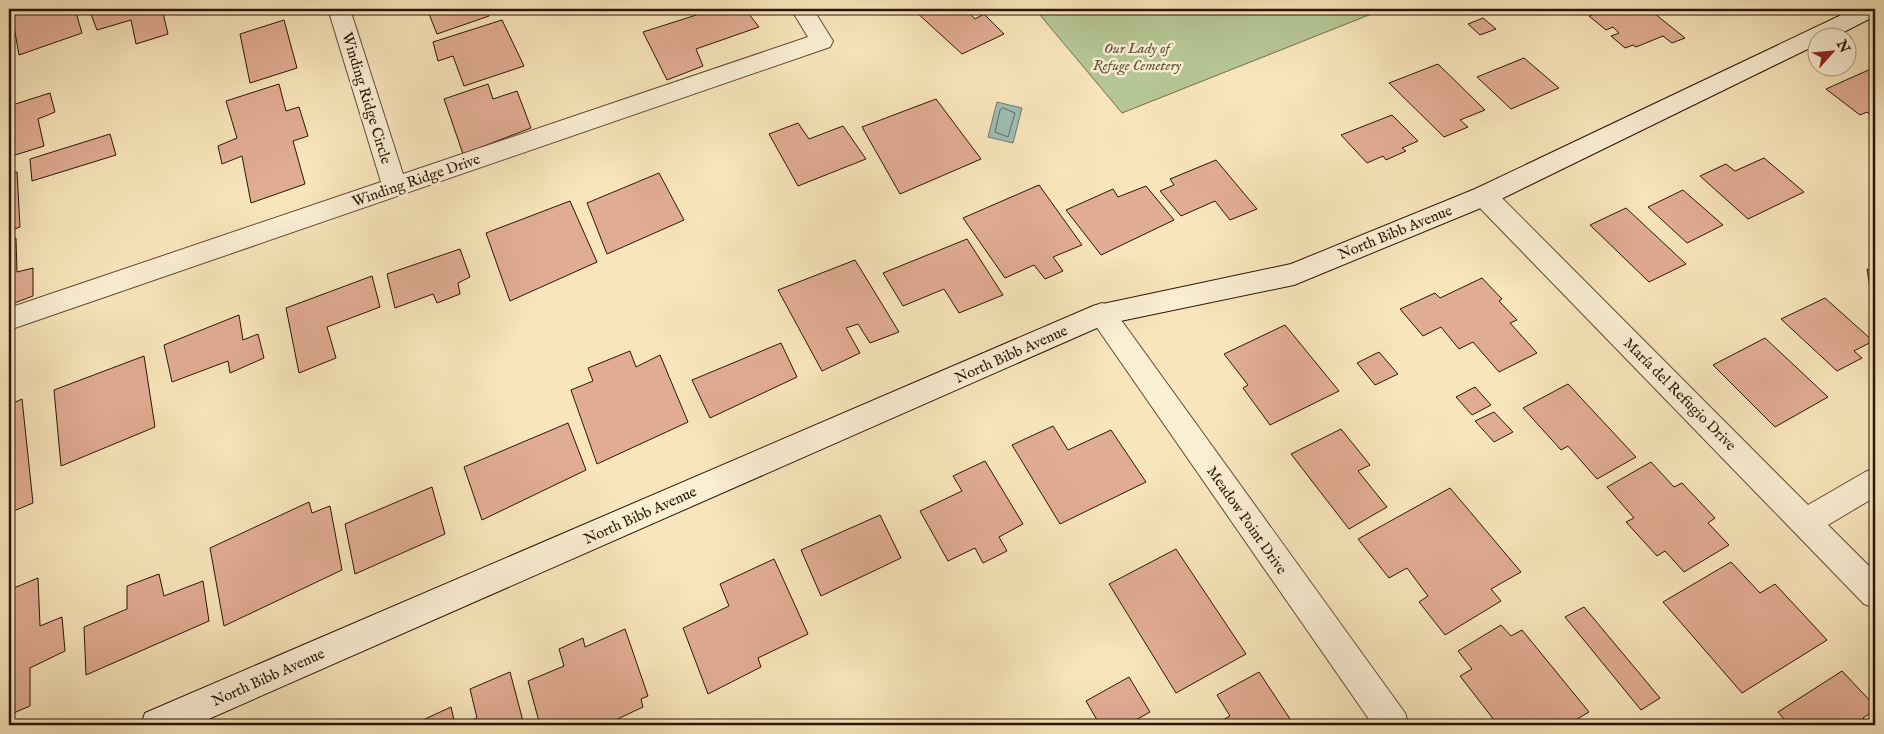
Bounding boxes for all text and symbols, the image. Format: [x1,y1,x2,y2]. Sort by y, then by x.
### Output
north arrow [1806,28,1856,78]
street label: Winding Ridge Circle [337,30,396,166]
text: N [1831,36,1853,56]
park label: Our Lady of Refuge Cemetery [1093,39,1182,76]
street label: Winding Ridge Drive [350,150,483,211]
street label: North Bibb Avenue [1335,201,1455,264]
street label: North Bibb Avenue [952,321,1071,388]
street label: María del Refugio Drive [1619,334,1740,455]
street label: Meadow Point Drive [1202,462,1291,578]
street label: North Bibb Avenue [581,482,700,549]
street label: North Bibb Avenue [209,644,328,711]

